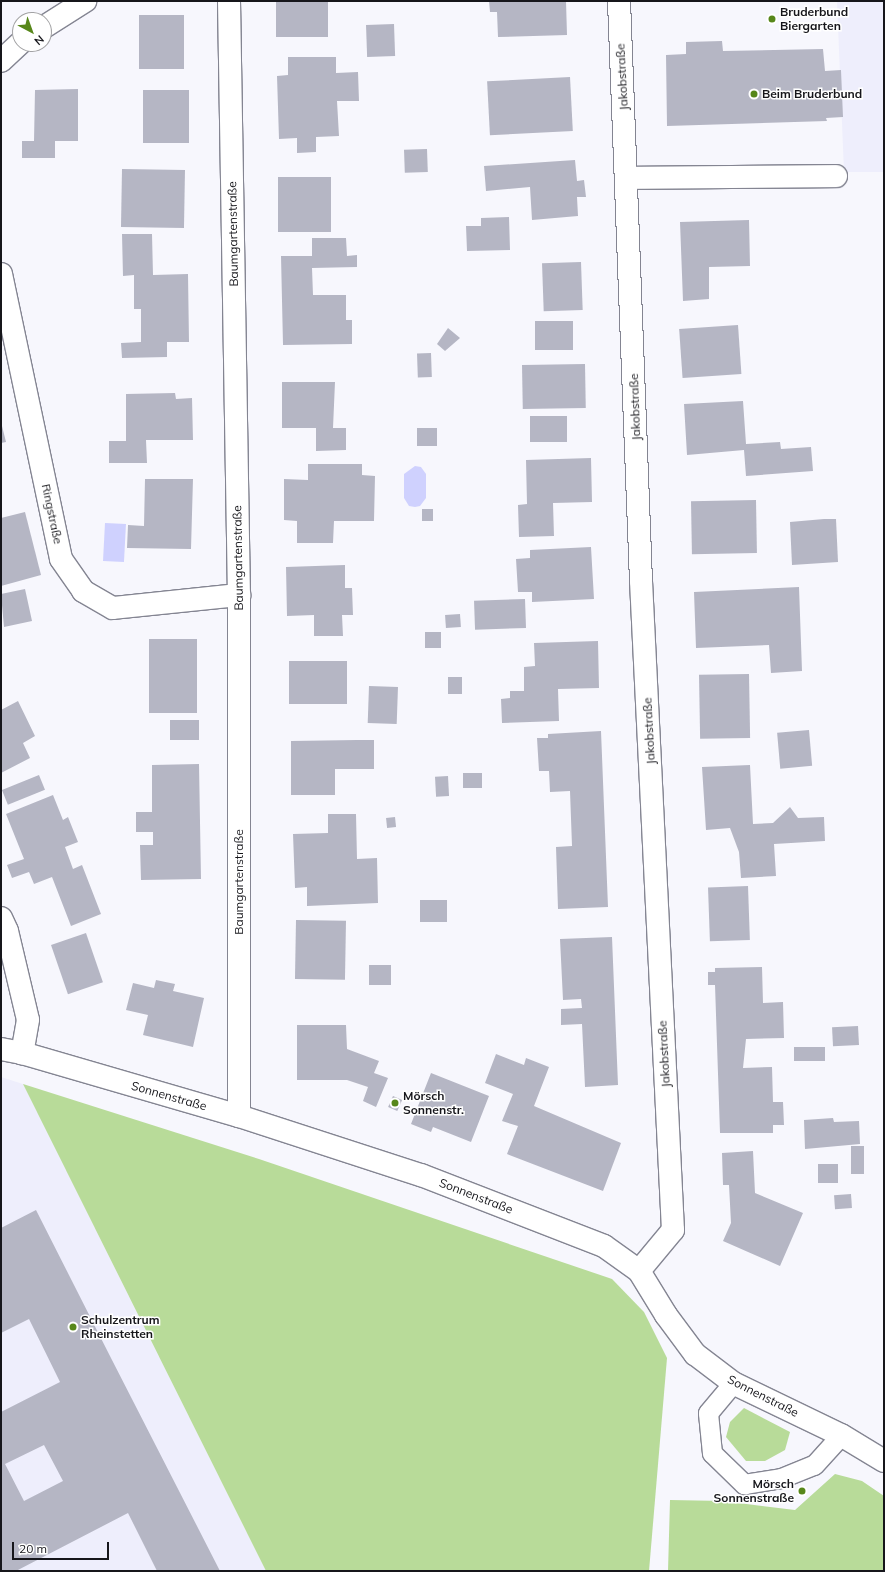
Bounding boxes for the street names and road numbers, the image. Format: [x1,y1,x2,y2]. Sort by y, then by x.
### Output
street label: Jakobstraße [613,43,631,111]
street label: Baumgartenstraße [225,181,241,287]
street label: Jakobstraße [627,373,643,441]
street label: Ringstraße [39,483,65,545]
street label: Baumgartenstraße [230,505,246,611]
street label: Jakobstraße [640,697,658,765]
street label: Baumgartenstraße [232,829,246,935]
street label: Jakobstraße [655,1020,673,1088]
street label: Sonnenstraße [130,1078,208,1114]
street label: Sonnenstraße [437,1175,515,1217]
street label: Sonnenstraße [725,1372,801,1420]

